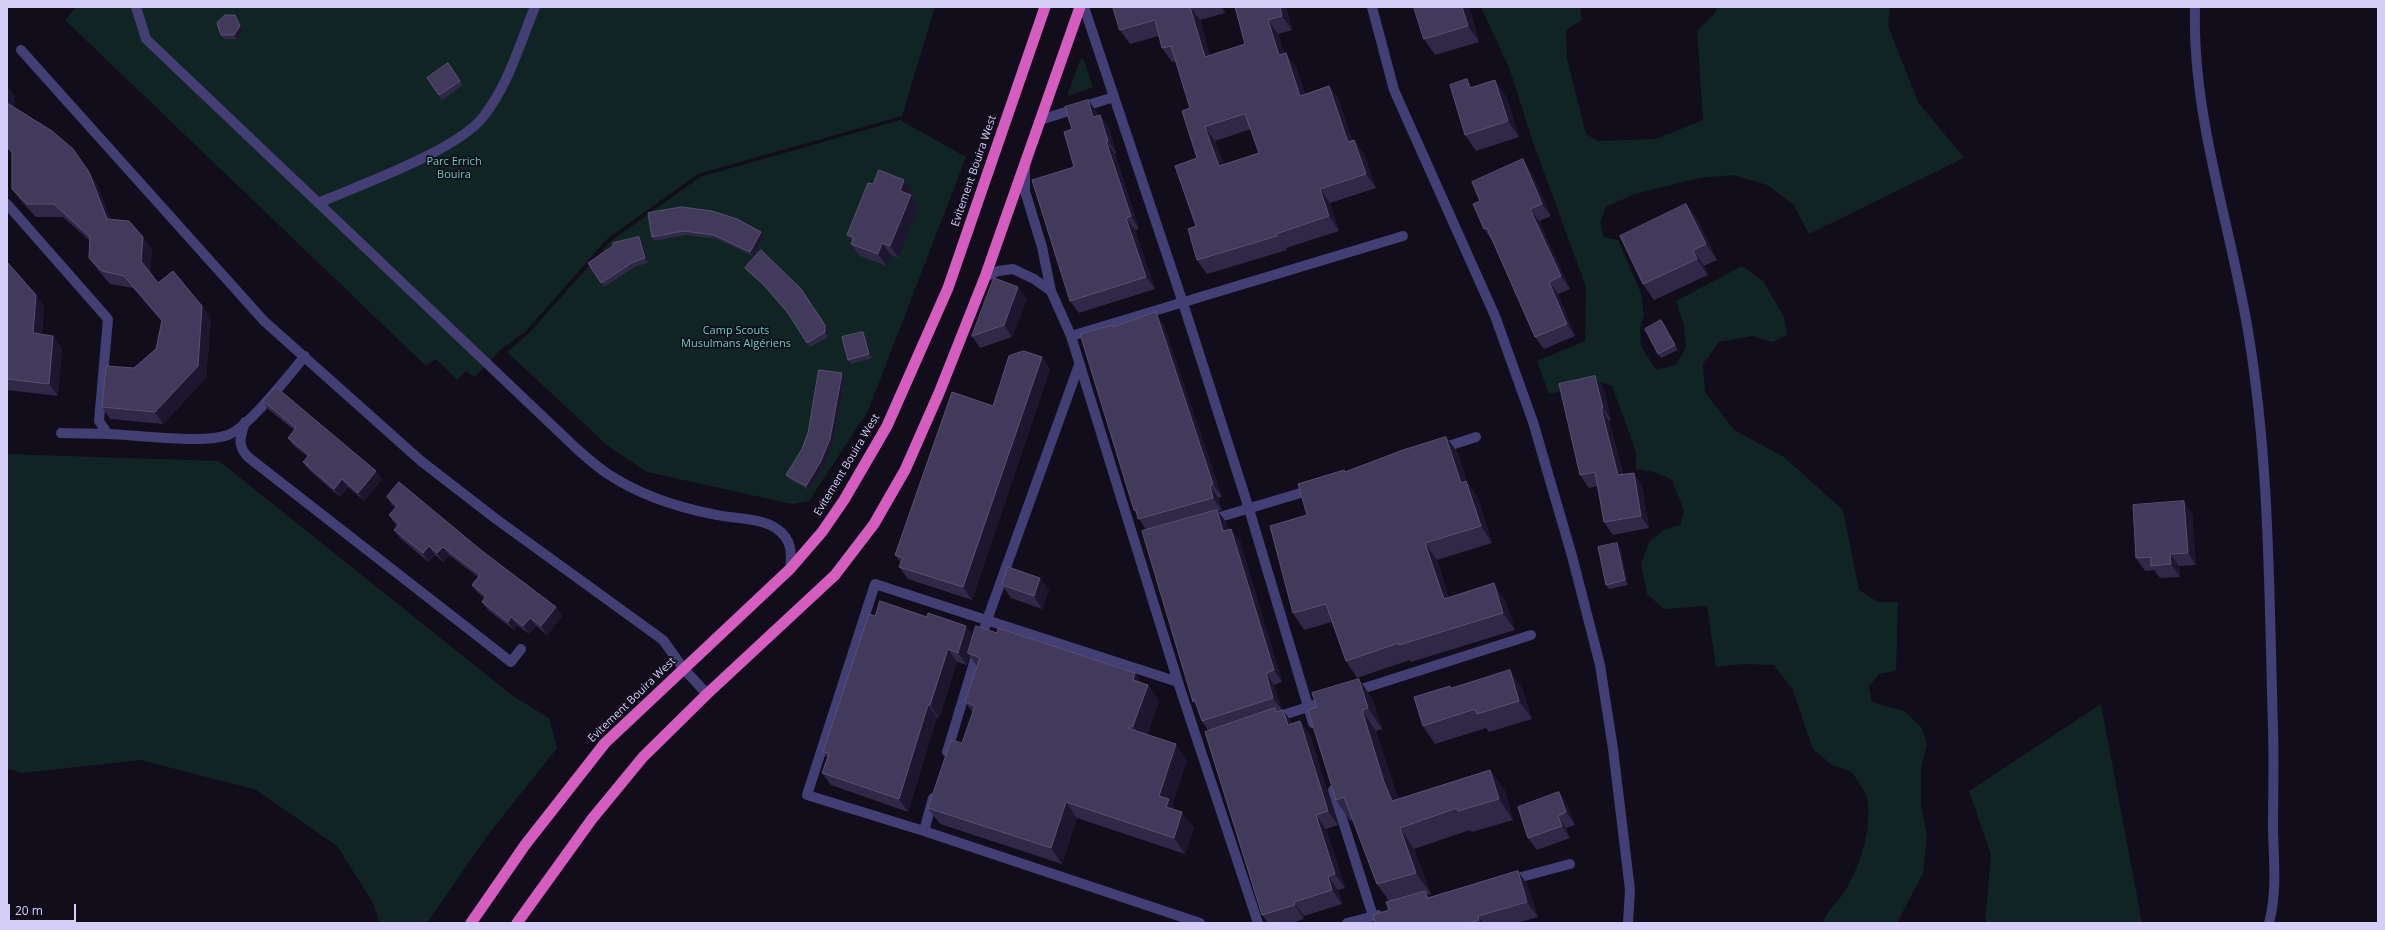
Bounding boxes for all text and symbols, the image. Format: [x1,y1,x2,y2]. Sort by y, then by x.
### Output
street label: Evitement Bouira West [949,114,999,228]
park label: Parc Errich Bouira [426,155,482,181]
park label: Camp Scouts Musulmans Algériens [681,324,791,350]
street label: Evitement Bouira West [811,412,883,518]
street label: Evitement Bouira West [585,655,679,745]
scale bar [10,896,78,922]
text: 20 m [15,902,43,919]

